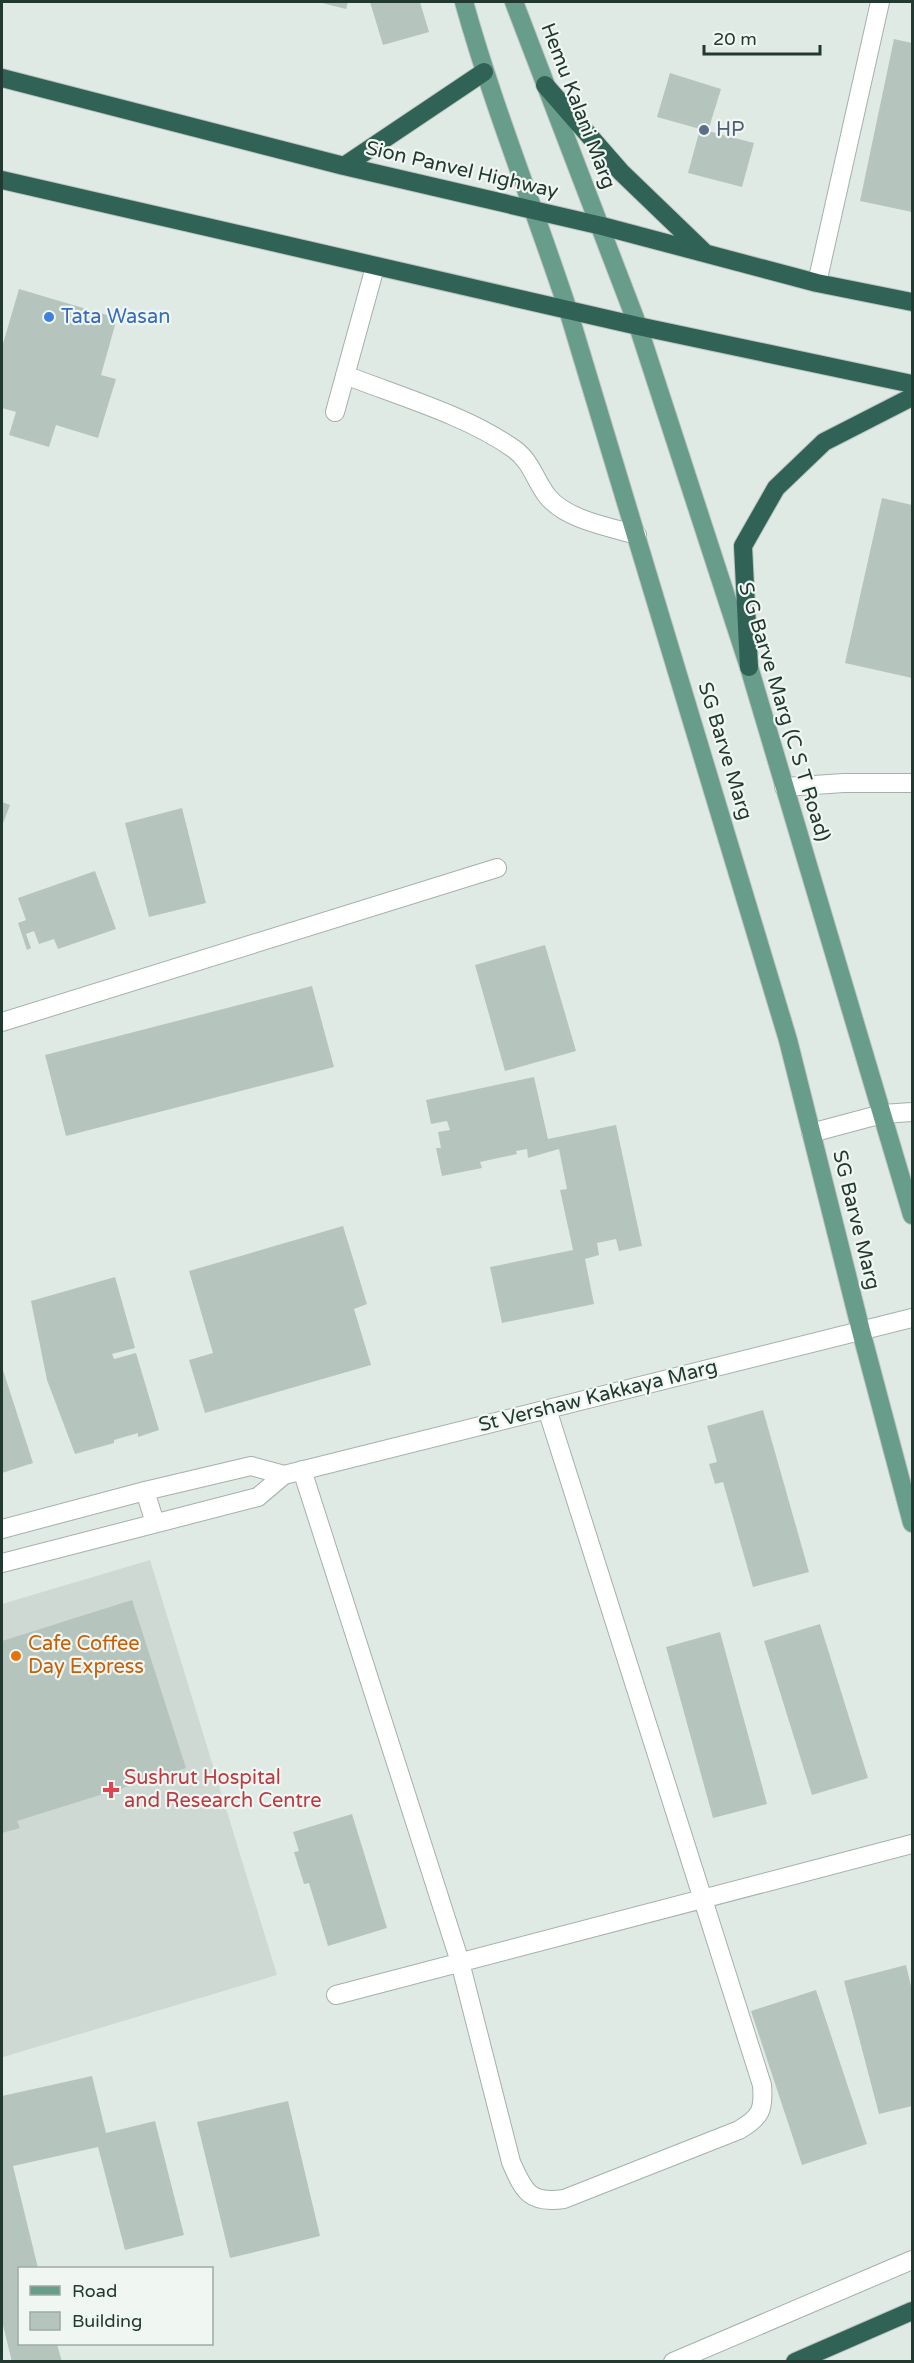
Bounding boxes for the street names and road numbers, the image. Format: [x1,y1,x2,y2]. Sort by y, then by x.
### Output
street label: Hemu Kalani Marg [535,20,621,192]
street label: Sion Panvel Highway [363,136,561,204]
street label: S G Barve Marg (C S T Road) [733,580,835,844]
street label: SG Barve Marg [693,679,757,823]
street label: SG Barve Marg [827,1148,885,1292]
street label: St Vershaw Kakkaya Marg [476,1355,720,1437]

